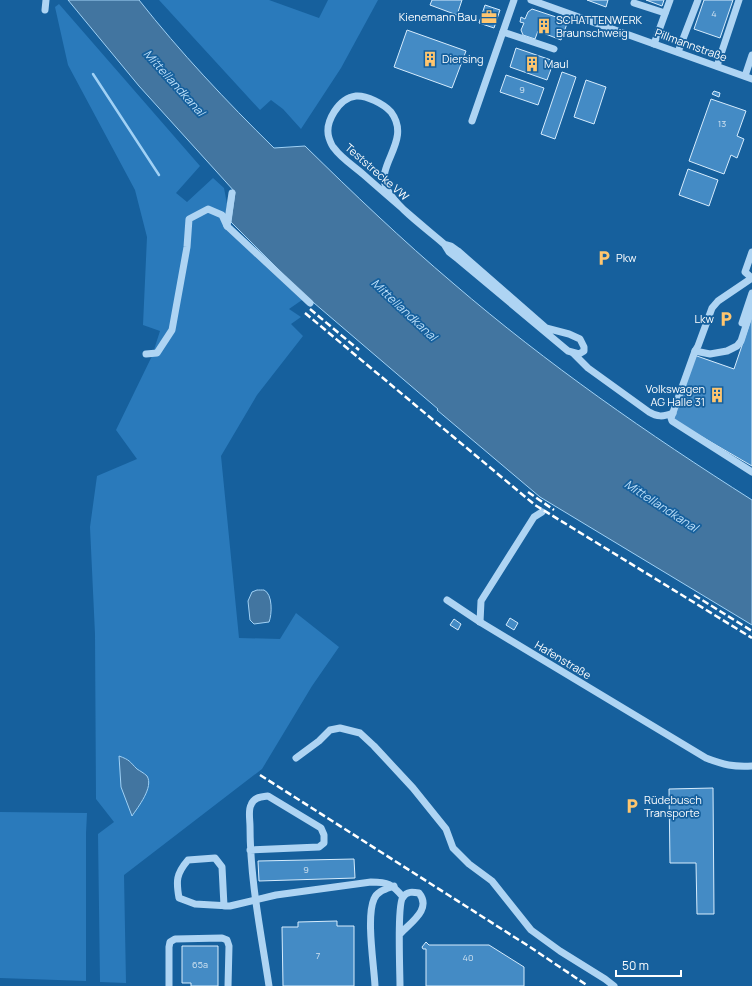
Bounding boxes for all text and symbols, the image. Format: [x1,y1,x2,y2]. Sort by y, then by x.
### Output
house number: 4 [711,7,717,20]
office icon: Kienemann Bau [480,8,498,26]
place label: Kienemann Bau [399,9,477,24]
place label: SCHATTENWERK Braunschweig [556,12,643,40]
building icon: SCHATTENWERK Braunschweig [535,17,553,35]
street label: Pillmannstraße [653,24,730,65]
water label: Mittellandkanal [140,46,210,121]
building icon: Diersing [421,50,439,68]
place label: Diersing [442,51,484,66]
building icon: Maul [523,55,541,73]
place label: Maul [544,56,568,71]
house number: 9 [519,83,525,96]
house number: 13 [718,117,726,130]
street label: Teststrecke VW [342,140,413,204]
parking icon: Pkw [595,249,613,267]
place label: Pkw [616,250,637,265]
water label: Mittellandkanal [368,275,443,346]
parking icon: Lkw [717,310,735,328]
place label: Lkw [694,311,715,326]
place label: Volkswagen AG Halle 31 [646,381,705,409]
building icon: Volkswagen AG Halle 31 [708,386,726,404]
water label: Mittellandkanal [621,475,703,537]
street label: Hafenstraße [532,637,595,683]
place label: Rüdebusch Transporte [644,792,702,820]
parking icon: Rüdebusch Transporte [623,797,641,815]
house number: 9 [303,863,309,876]
house number: 7 [316,949,321,962]
house number: 40 [463,951,473,964]
scale bar [616,952,681,978]
text: 50 m [622,957,649,974]
house number: 65a [192,958,208,971]

